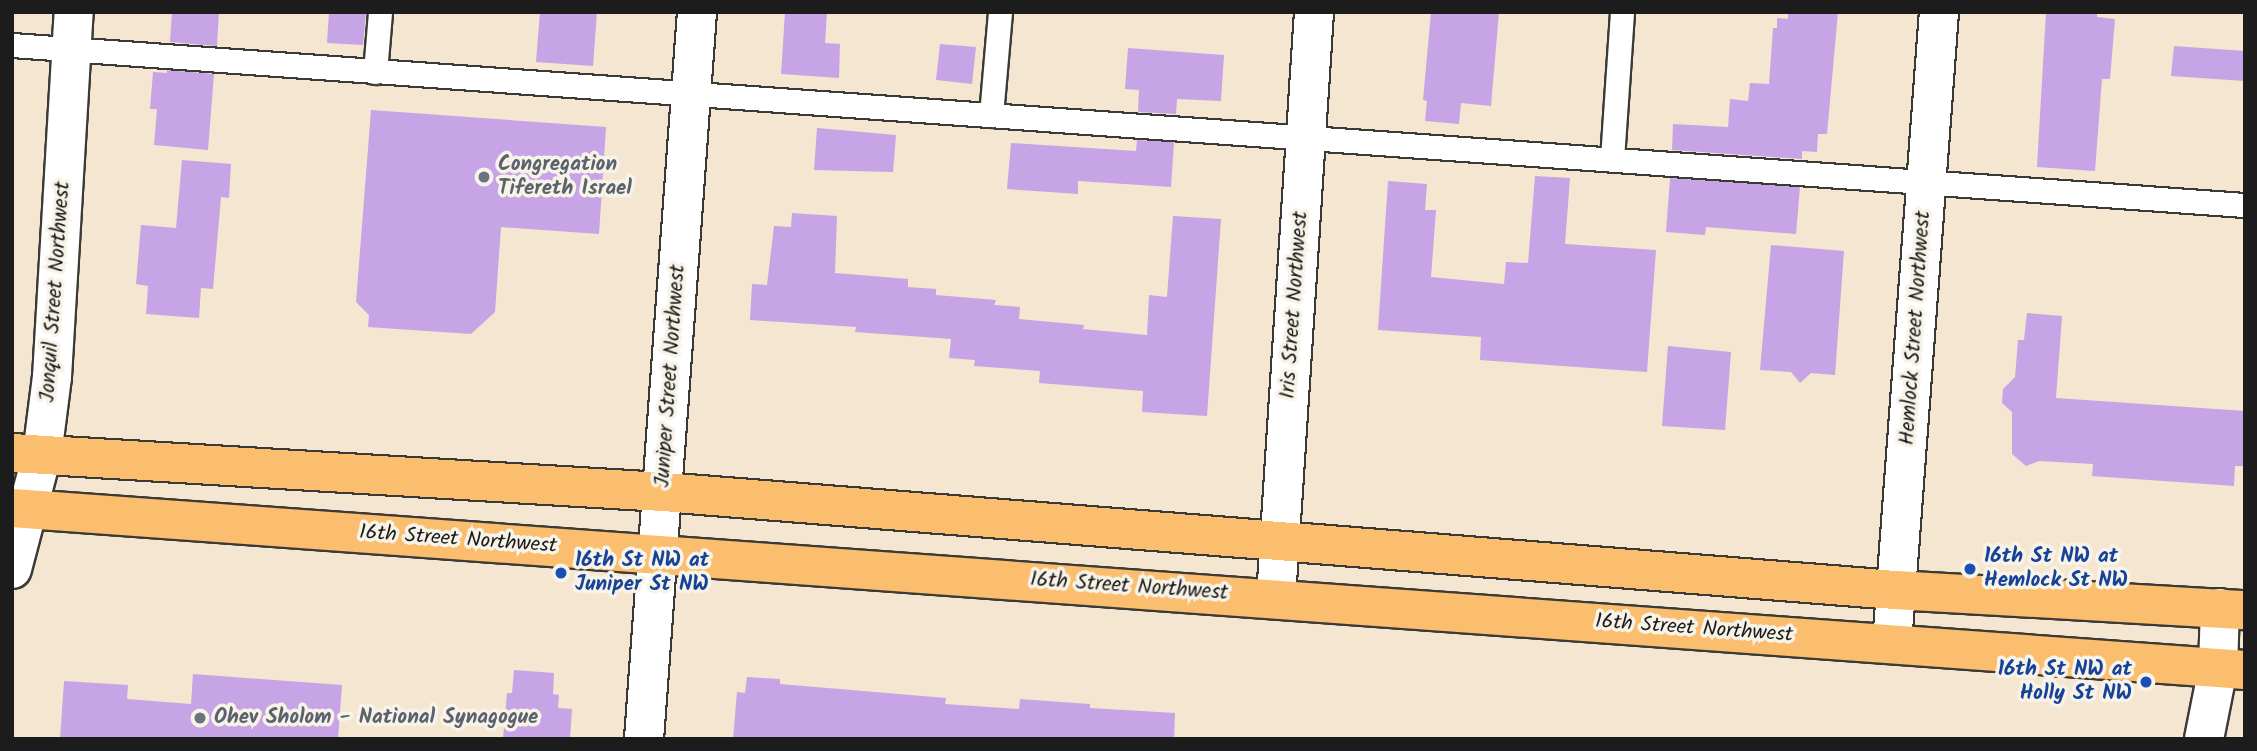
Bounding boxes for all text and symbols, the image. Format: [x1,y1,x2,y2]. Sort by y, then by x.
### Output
place label: Congregation Tifereth Israel [498,152,632,202]
marker: Congregation Tifereth Israel [476,169,492,185]
street label: Jonquil Street Northwest [36,181,76,403]
street label: Iris Street Northwest [1276,210,1314,400]
street label: Hemlock Street Northwest [1895,210,1937,446]
street label: Juniper Street Northwest [651,264,691,488]
street label: 16th Street Northwest [358,521,558,559]
place label: 16th St NW at Hemlock St NW [1984,544,2128,594]
place label: 16th St NW at Juniper St NW [575,548,709,598]
marker: 16th St NW at Hemlock St NW [1962,561,1978,577]
marker: 16th St NW at Juniper St NW [553,565,569,581]
street label: 16th Street Northwest [1029,568,1229,606]
street label: 16th Street Northwest [1594,610,1794,648]
place label: 16th St NW at Holly St NW [1998,657,2132,707]
marker: 16th St NW at Holly St NW [2138,674,2154,690]
place label: Ohev Sholom - National Synagogue [214,705,538,731]
marker: Ohev Sholom - National Synagogue [192,710,208,726]

